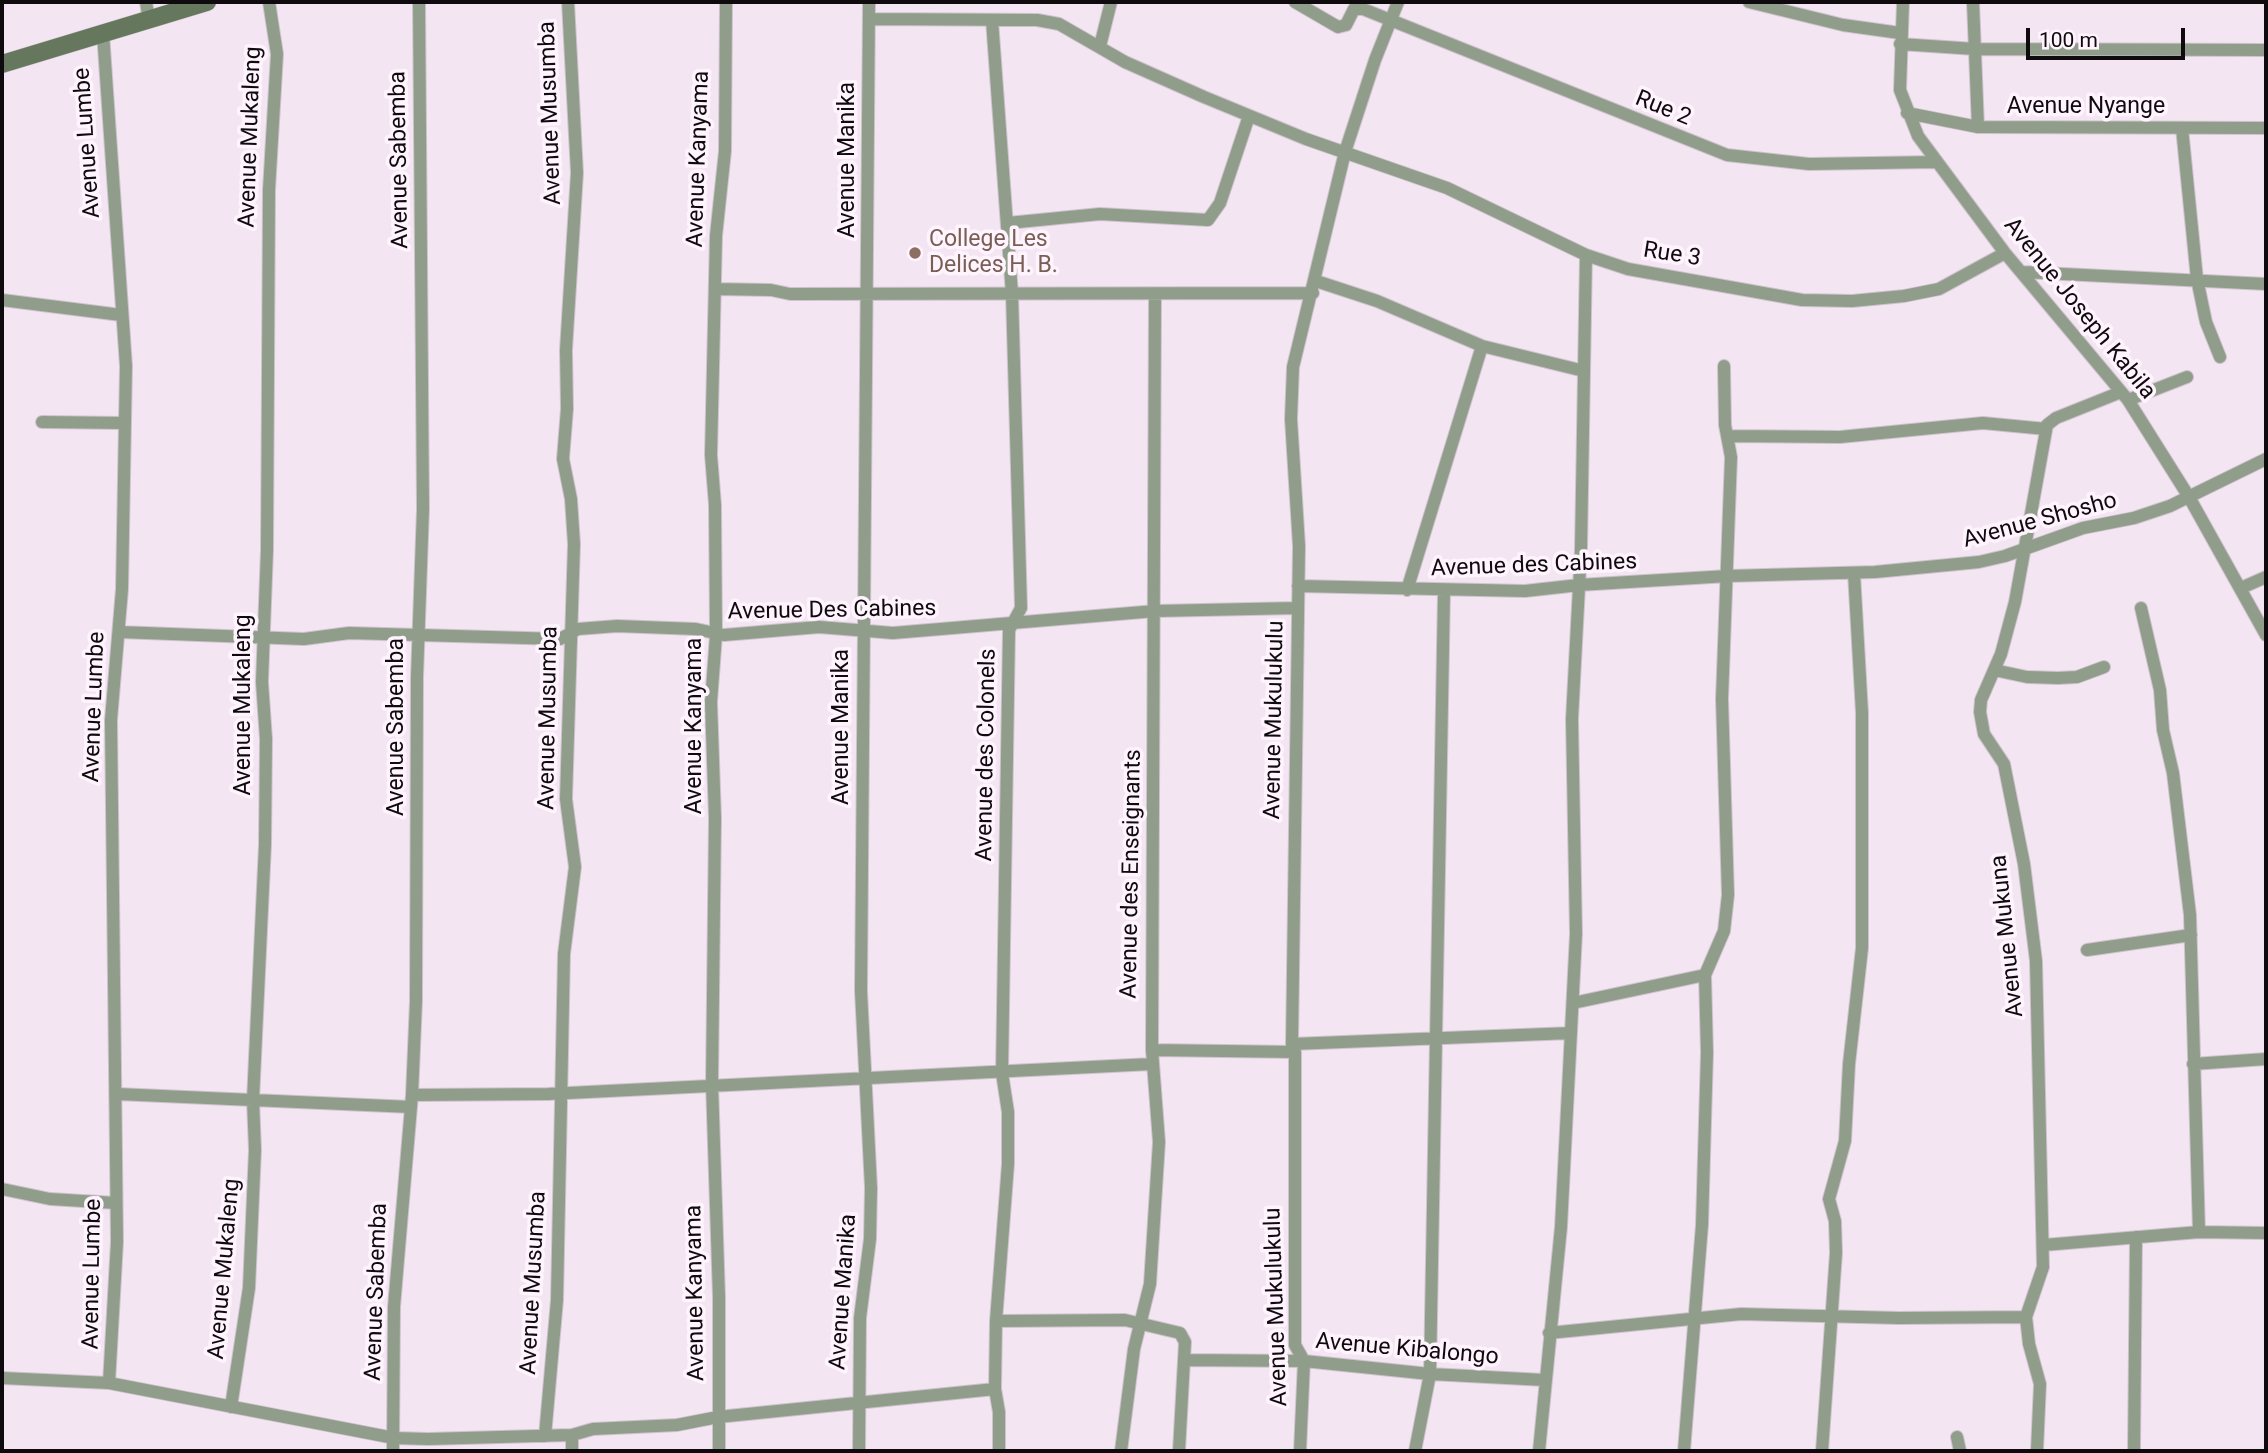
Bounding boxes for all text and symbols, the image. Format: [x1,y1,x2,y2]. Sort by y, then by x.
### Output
scale bar [2030,14,2189,58]
street label: Avenue Musumba [534,21,568,205]
text: 100 m [2039,28,2098,52]
street label: Avenue Mukaleng [234,46,268,228]
street label: Avenue Lumbe [69,67,107,219]
street label: Avenue Kanyama [682,70,716,248]
street label: Avenue Sabemba [385,71,415,249]
street label: Avenue Manika [834,82,862,238]
street label: Rue 2 [1631,85,1695,133]
street label: Avenue Nyange [2007,93,2165,121]
street label: Avenue Joseph Kabila [1997,213,2161,405]
place label: College Les Delices H. B. [929,226,1058,280]
street label: Rue 3 [1641,237,1703,273]
marker: College Les Delices H. B. [907,245,923,261]
street label: Avenue Shosho [1960,487,2120,555]
street label: Avenue des Cabines [1430,549,1638,583]
street label: Avenue Des Cabines [728,595,936,627]
street label: Avenue Mukaleng [230,614,258,796]
street label: Avenue Mukulukulu [1259,620,1291,820]
street label: Avenue Musumba [534,626,564,810]
street label: Avenue Lumbe [79,631,111,783]
street label: Avenue Sabemba [383,638,411,816]
street label: Avenue Kanyama [681,638,709,814]
street label: Avenue des Colonels [971,648,1003,862]
street label: Avenue Manika [828,649,856,805]
street label: Avenue des Enseignants [1116,749,1148,999]
street label: Avenue Mukuna [1986,853,2030,1019]
street label: Avenue Mukaleng [203,1178,247,1360]
street label: Avenue Musumba [515,1190,553,1376]
street label: Avenue Lumbe [78,1198,108,1350]
street label: Avenue Sabemba [360,1203,394,1381]
street label: Avenue Kanyama [681,1205,711,1381]
street label: Avenue Mukulukulu [1260,1207,1294,1407]
street label: Avenue Manika [825,1213,863,1371]
street label: Avenue Kibalongo [1314,1328,1500,1372]

